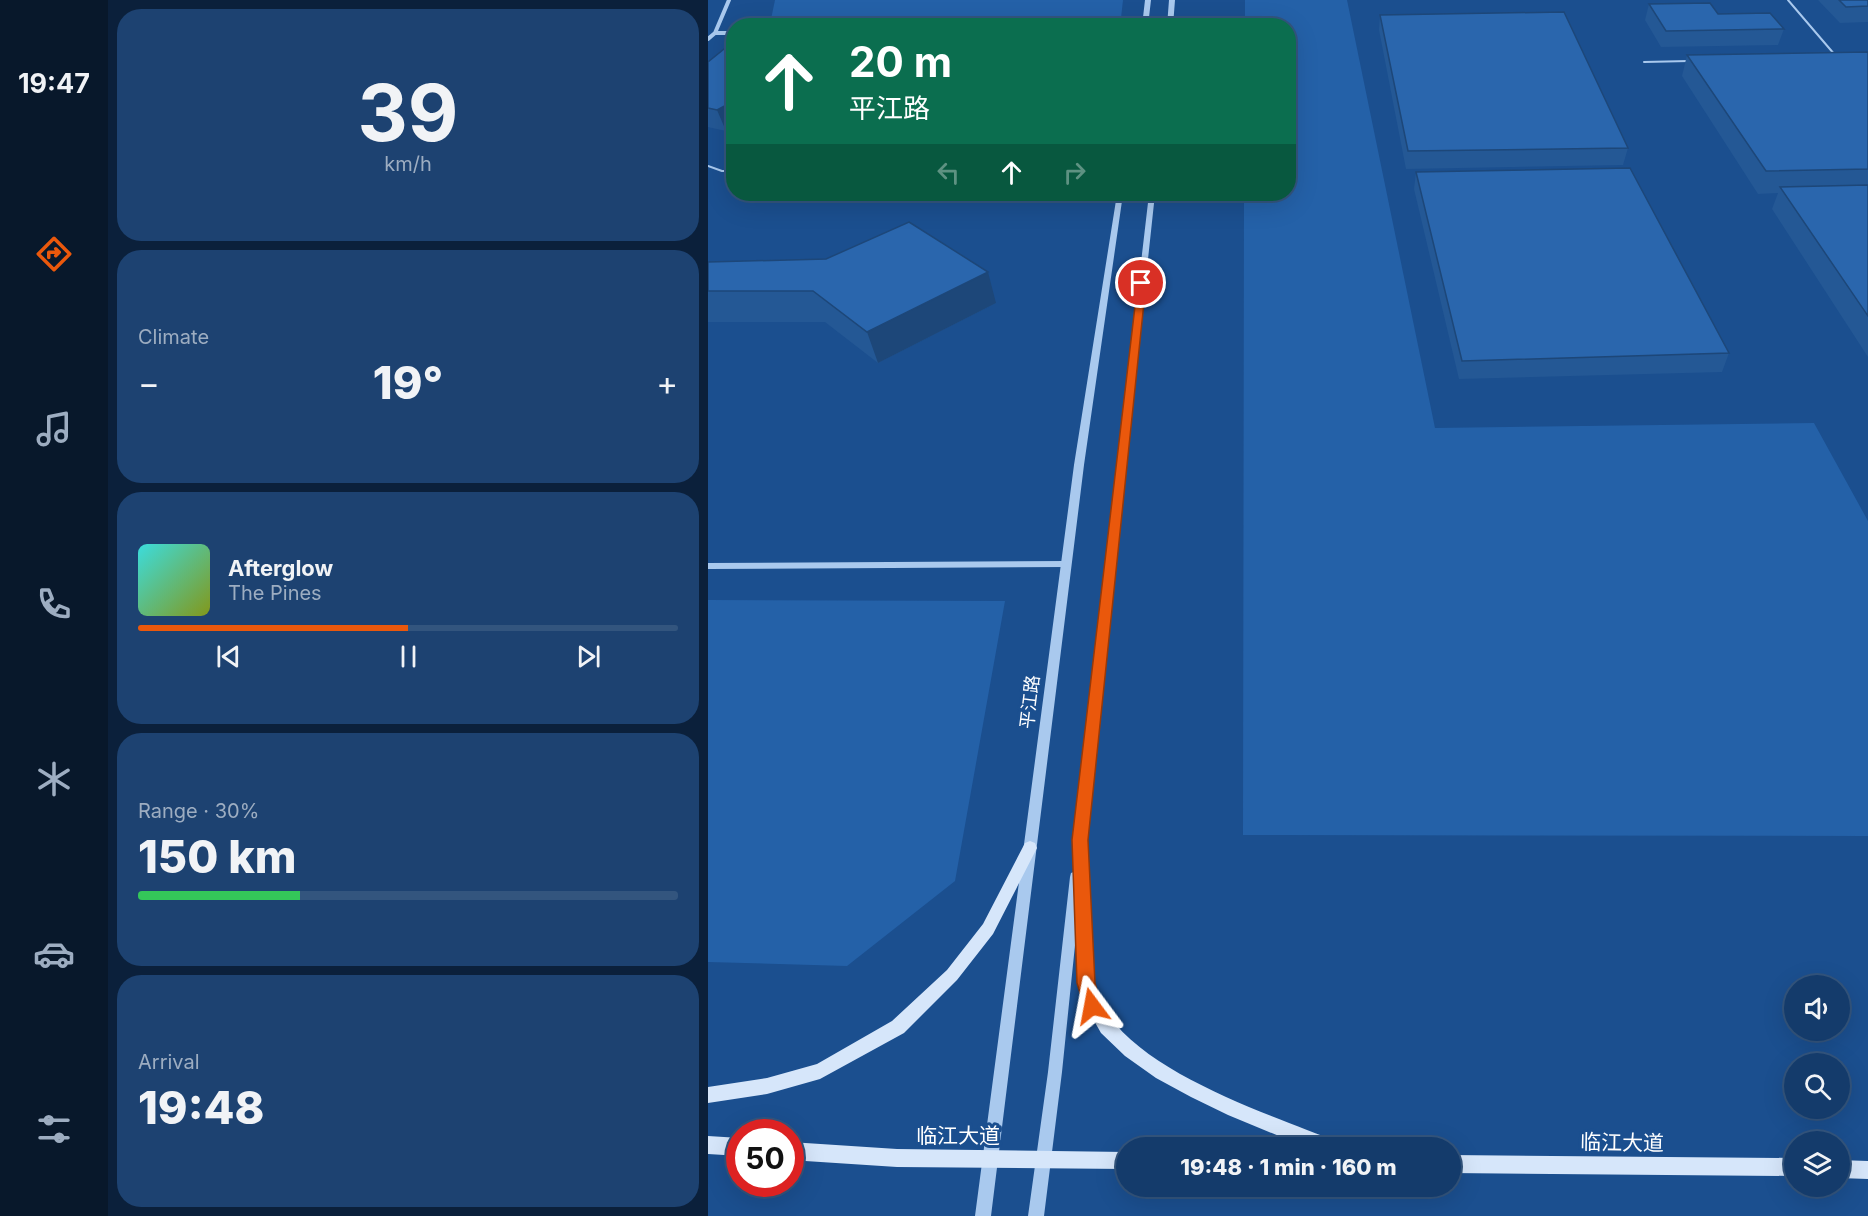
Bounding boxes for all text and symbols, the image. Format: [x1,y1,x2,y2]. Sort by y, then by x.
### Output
text: 20 m [849,36,952,87]
icon: ahead [750,42,828,120]
text: 39 [357,65,459,160]
text: 19:47 [18,67,90,100]
text: 平江路 [849,92,930,125]
text: km/h [384,152,432,176]
icon: left [932,156,965,189]
icon: ahead [995,156,1028,189]
icon: right [1058,156,1091,189]
icon: directions [33,233,75,275]
pin [1115,257,1166,308]
icon: arrive [1124,266,1157,299]
text: Climate [138,325,209,349]
text: 19° [373,355,443,410]
text: − [138,363,160,403]
text: + [656,363,678,403]
icon: music [33,408,75,450]
text: Afterglow [228,555,333,581]
text: The Pines [228,581,322,605]
icon: phone [33,583,75,625]
icon: previous [212,640,245,673]
icon: pause [392,640,425,673]
icon: next [572,640,605,673]
street label: 平江路 [1016,674,1043,730]
icon: climate [33,758,75,800]
text: Range · 30% [138,799,259,823]
text: 150 km [138,829,297,884]
icon: car [33,933,75,975]
position arrow [1060,974,1124,1038]
map controls [1784,975,1850,1197]
button: sound [1784,975,1850,1041]
text: Arrival [138,1050,200,1074]
button: search [1784,1053,1850,1119]
text: 19:48 [138,1080,264,1135]
icon: filters [33,1108,75,1150]
speed limit sign: 50 [726,1119,804,1197]
street label: 临江大道 [916,1123,1000,1148]
street label: 临江大道 [1580,1129,1664,1156]
button: layers [1784,1131,1850,1197]
text: 19:48 · 1 min · 160 m [1180,1154,1397,1180]

